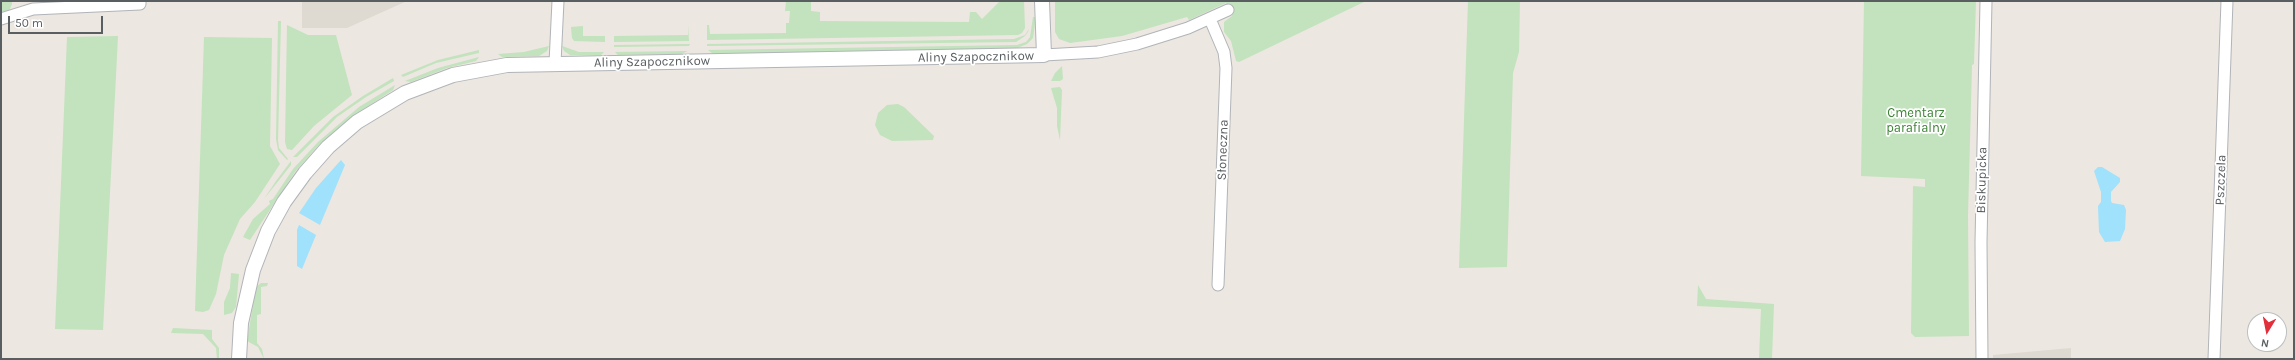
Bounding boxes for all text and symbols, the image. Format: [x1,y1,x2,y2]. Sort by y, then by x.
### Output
scale bar [10,8,105,34]
text: 50 m [15,16,43,30]
street label: Aliny Szapocznikow [918,48,1034,66]
street label: Aliny Szapocznikow [594,53,710,71]
park label: Cmentarz parafialny [1886,105,1946,136]
street label: Słoneczna [1214,119,1232,181]
street label: Biskupicka [1974,147,1990,213]
street label: Pszczela [2212,154,2230,206]
north arrow [2247,312,2287,352]
text: N [2260,336,2270,350]

